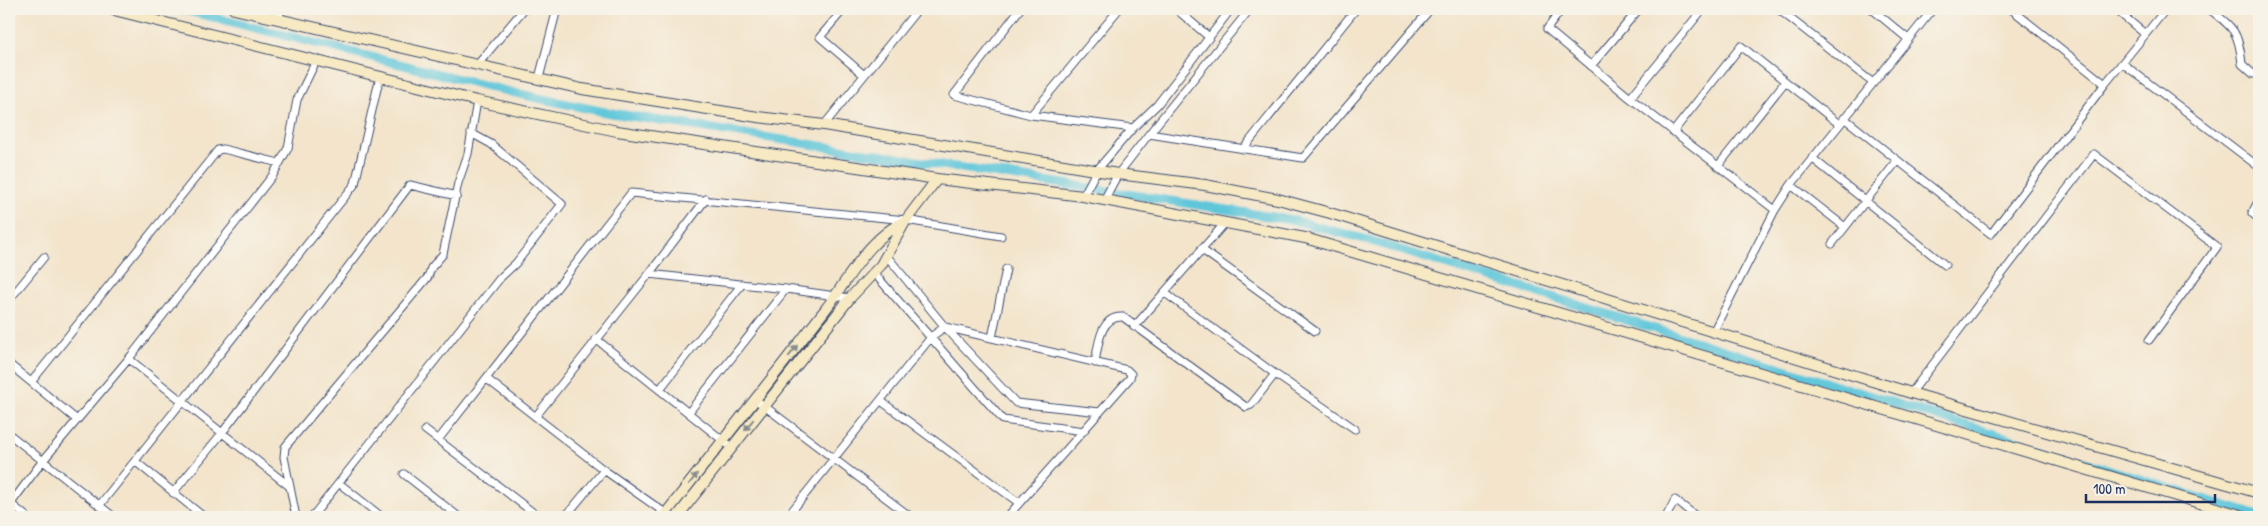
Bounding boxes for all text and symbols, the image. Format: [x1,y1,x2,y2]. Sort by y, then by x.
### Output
one-way arrow [787,345,798,358]
one-way arrow [743,418,754,431]
scale bar [2086,471,2214,503]
one-way arrow [687,473,698,486]
text: 100 m [2093,478,2126,499]

